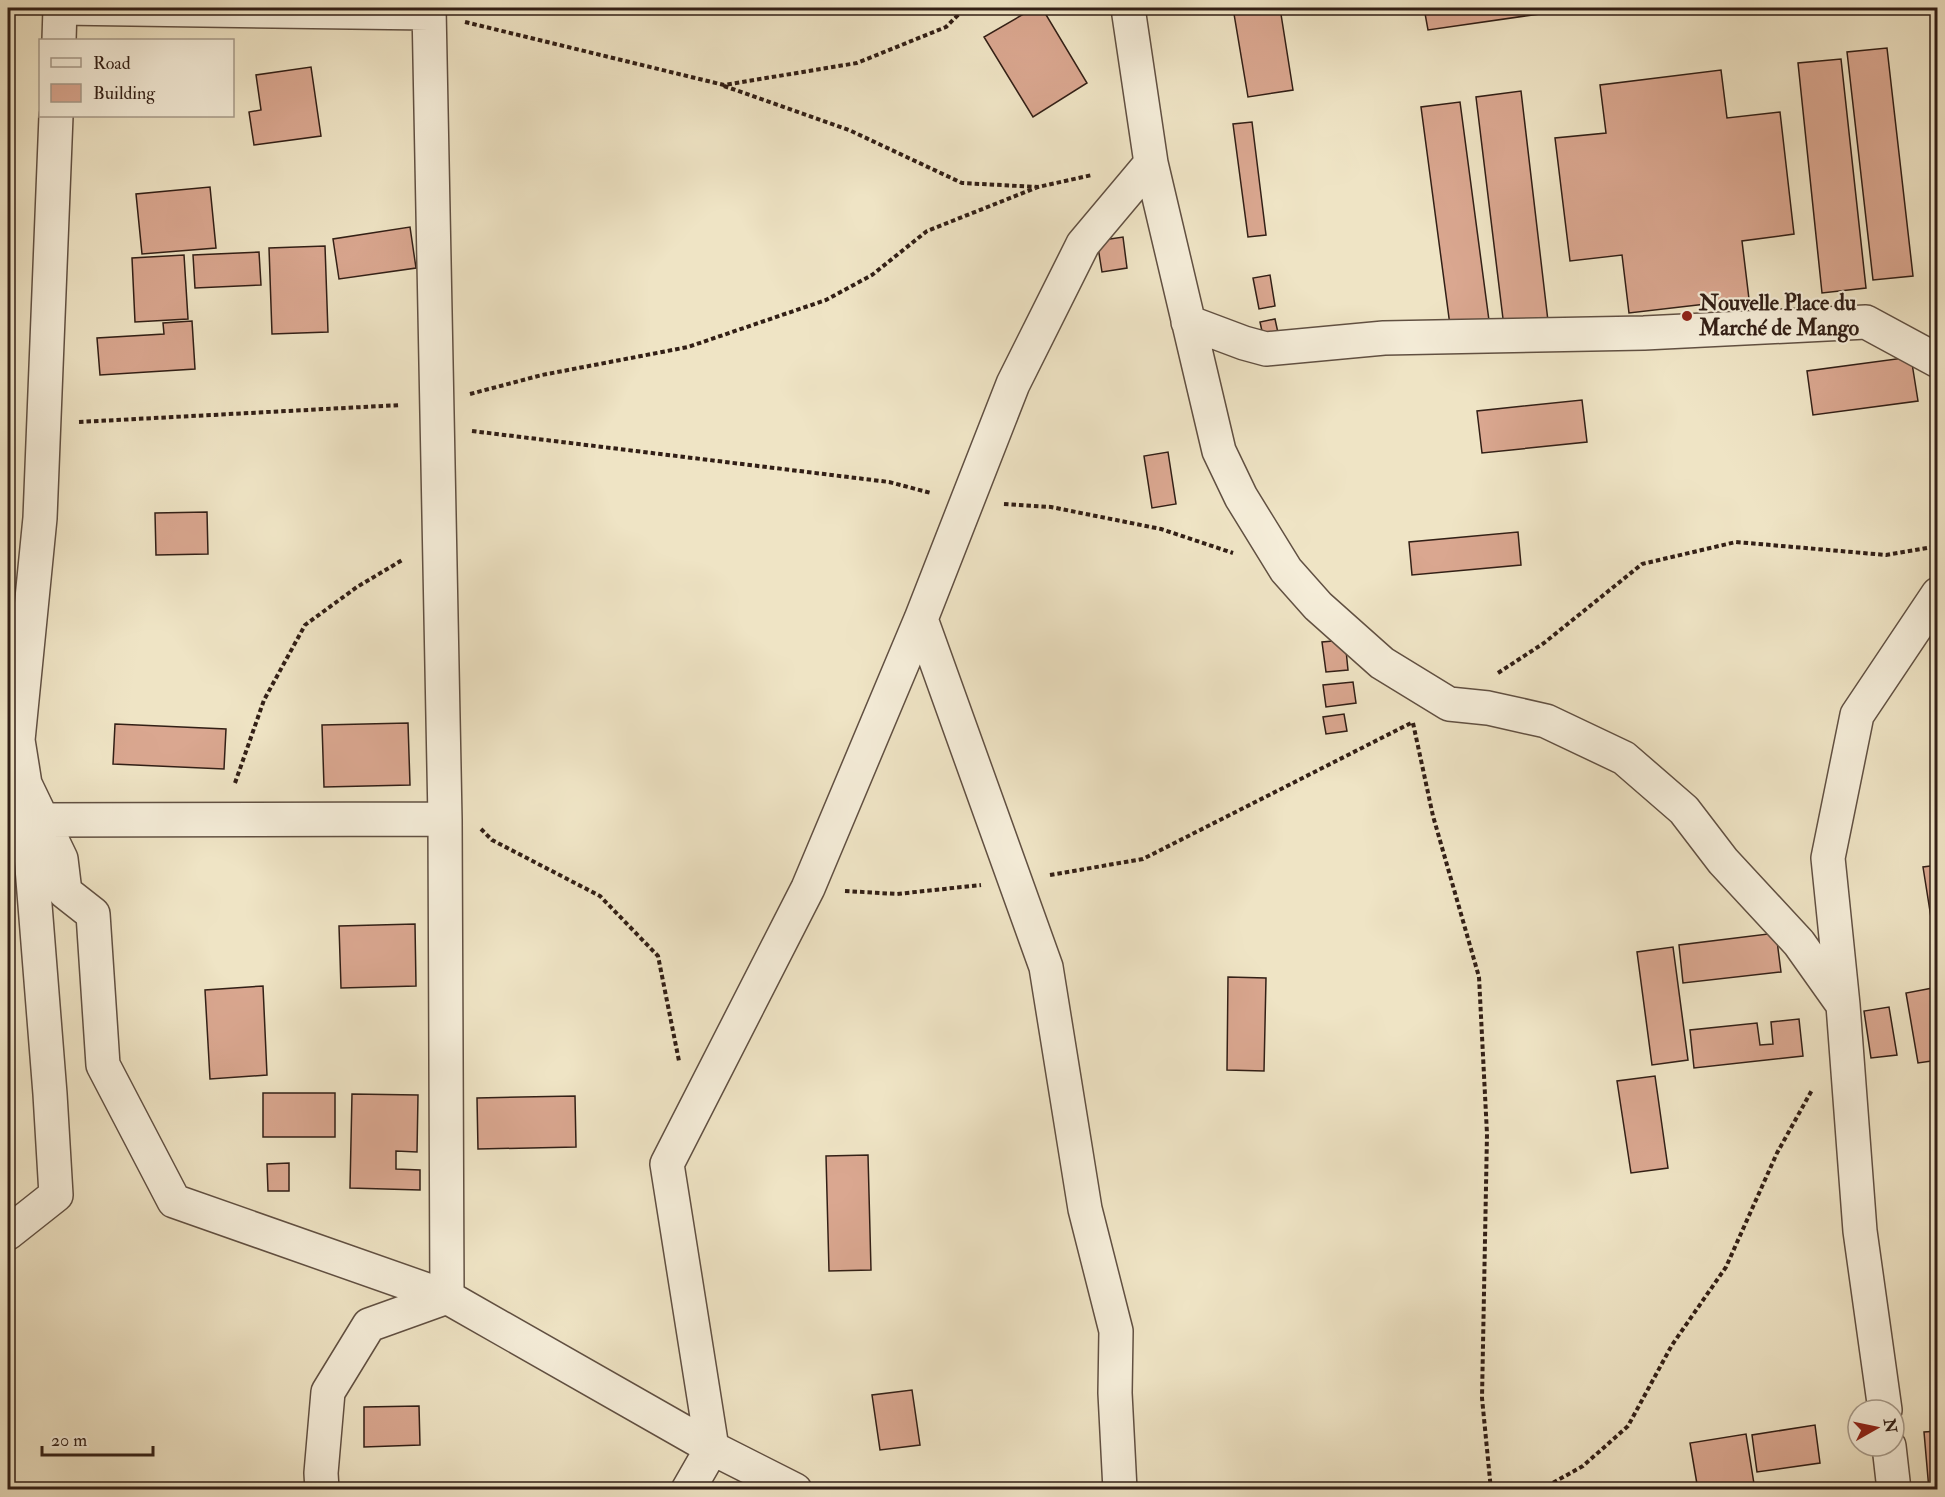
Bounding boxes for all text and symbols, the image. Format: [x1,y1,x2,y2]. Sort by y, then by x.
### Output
legend [39,39,234,117]
text: Road [93,52,131,75]
text: Building [93,82,156,105]
place label: Nouvelle Place du Marché de Mango [1698,289,1860,343]
marker: Nouvelle Place du Marché de Mango [1680,309,1694,323]
north arrow [1846,1398,1906,1458]
text: N [1879,1416,1901,1435]
scale bar [42,1419,153,1457]
text: 20 m [51,1429,87,1452]

